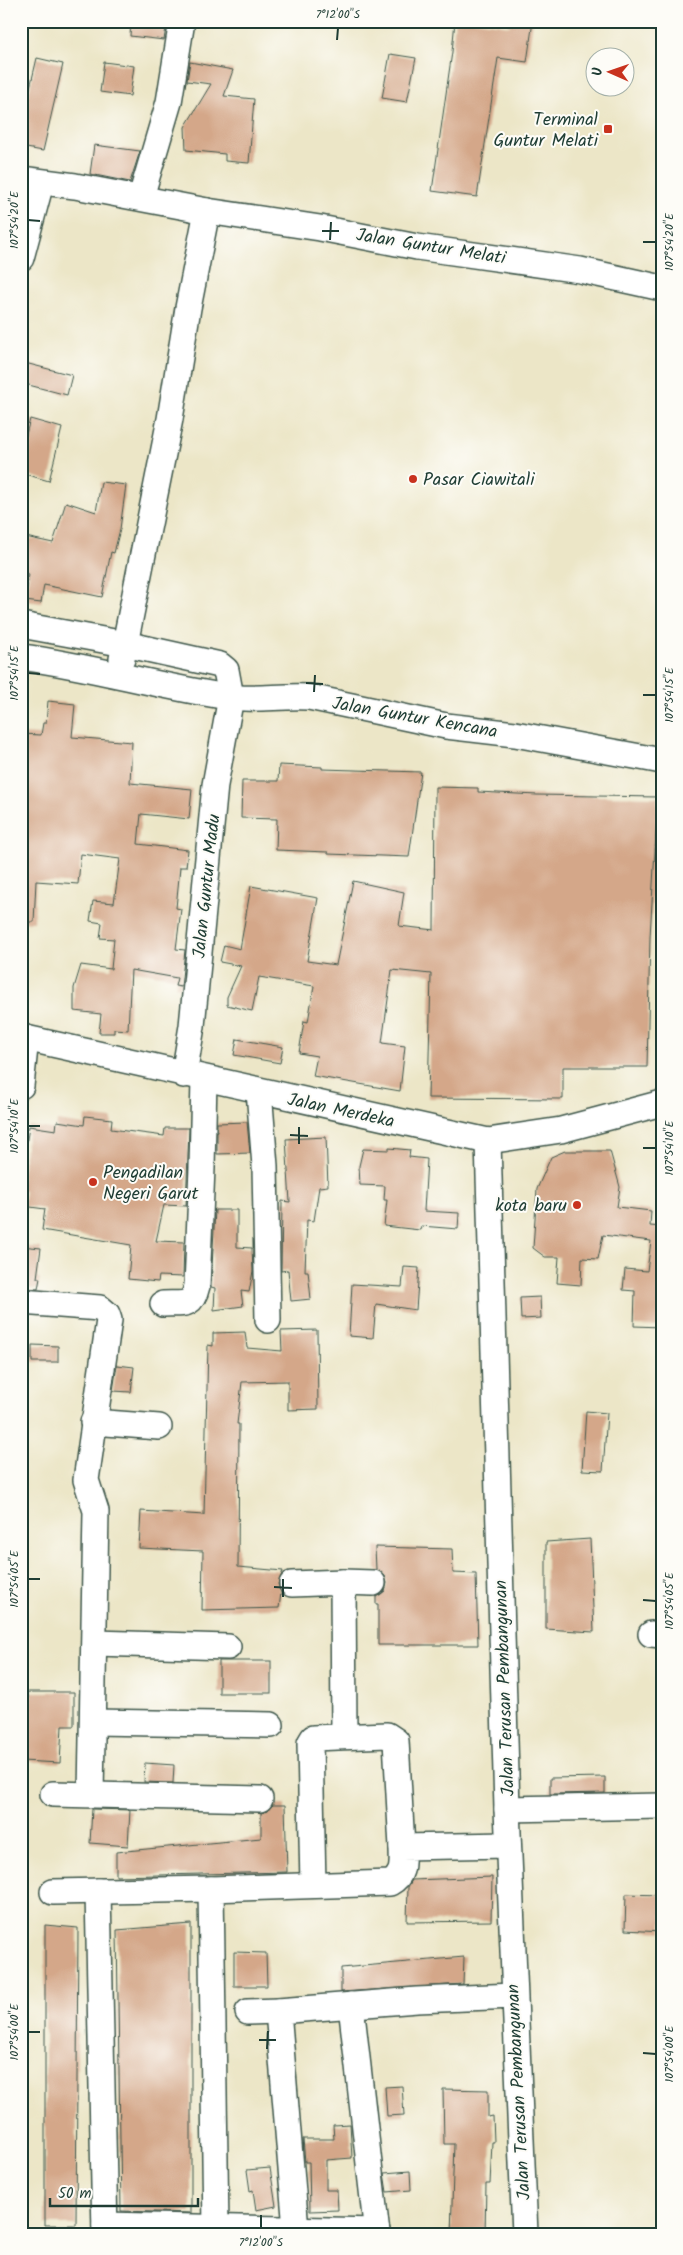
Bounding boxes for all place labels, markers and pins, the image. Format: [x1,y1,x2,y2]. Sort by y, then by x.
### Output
place label: Terminal Guntur Melati [494,106,599,156]
marker: Terminal Guntur Melati [602,123,614,135]
place label: Pasar Ciawitali [423,466,535,495]
marker: Pasar Ciawitali [407,473,419,485]
place label: Pengadilan Negeri Garut [103,1159,199,1209]
marker: Pengadilan Negeri Garut [87,1176,99,1188]
place label: kota baru [495,1192,567,1221]
marker: kota baru [571,1199,583,1211]

